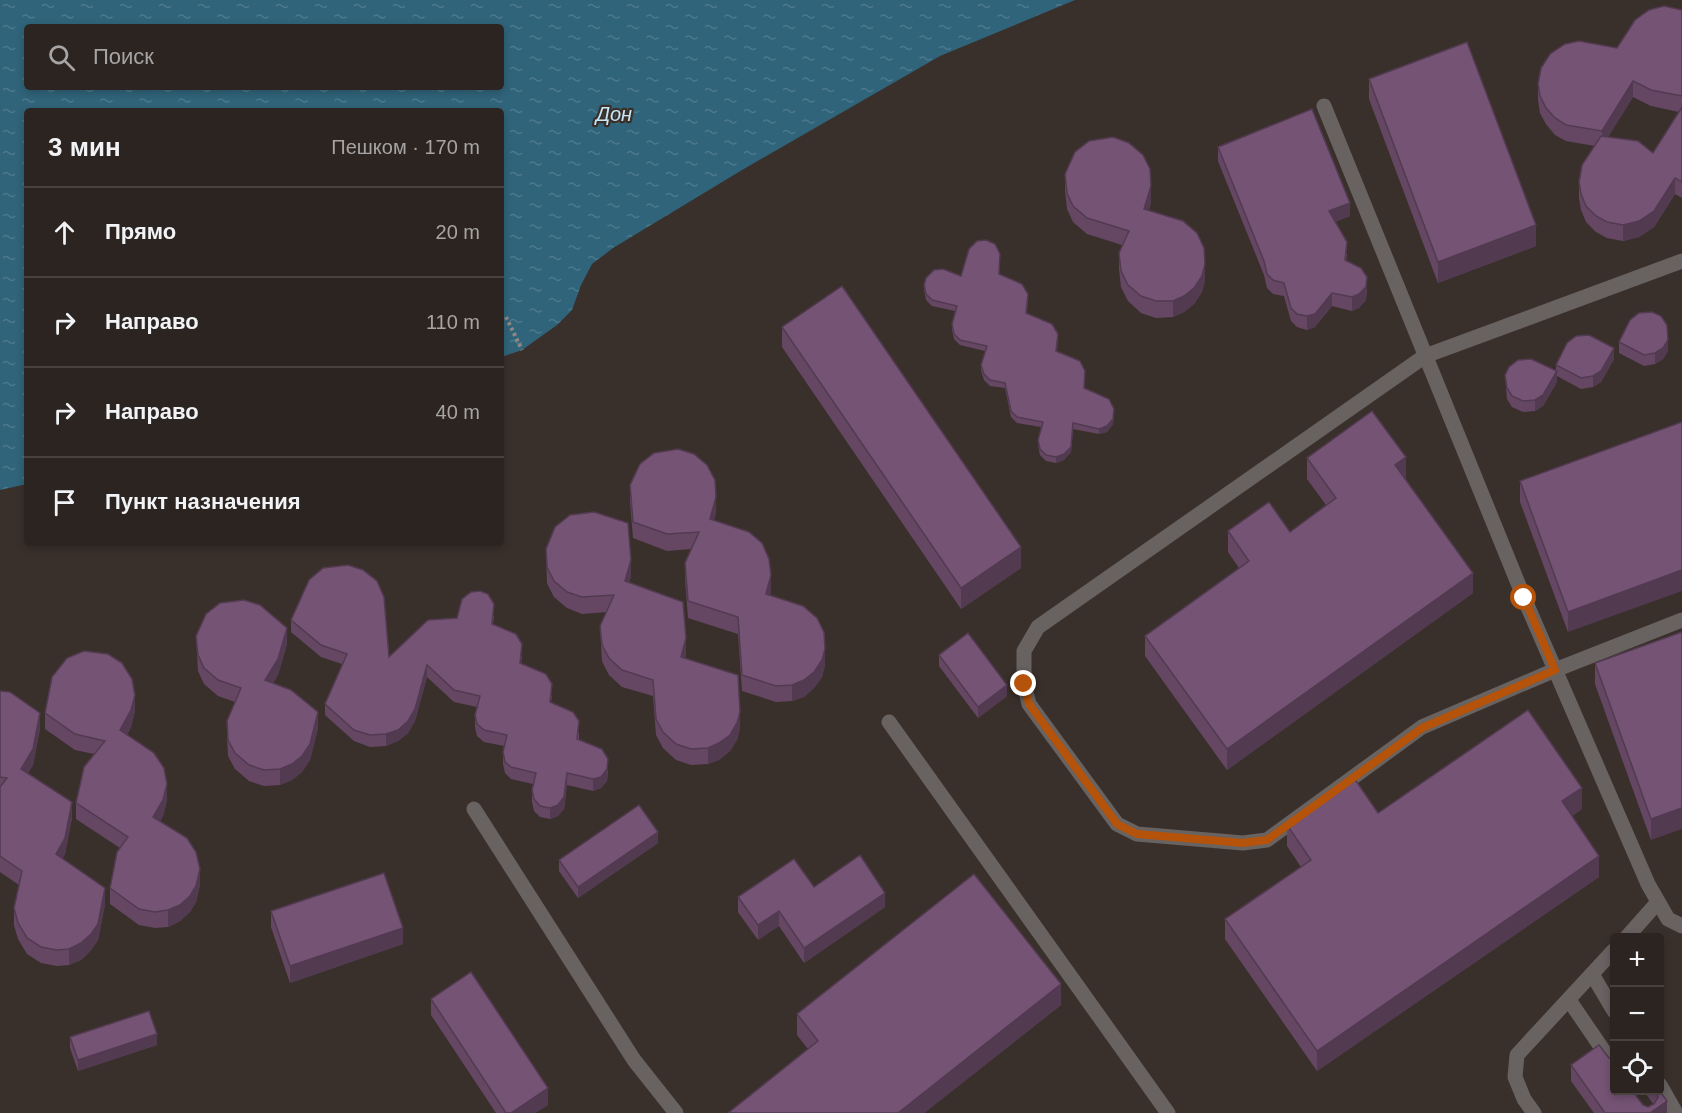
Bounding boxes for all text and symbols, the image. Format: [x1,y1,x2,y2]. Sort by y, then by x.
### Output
search box [24,24,504,90]
icon: search [45,41,78,74]
text: Поиск [93,44,154,69]
water label: Дон [594,103,632,125]
text: 3 мин [48,132,121,162]
text: Пешком · 170 m [331,136,480,158]
icon: ahead [48,216,81,249]
text: Прямо [105,219,176,244]
text: 20 m [436,221,480,243]
icon: right [48,306,81,339]
text: Направо [105,309,199,334]
text: 110 m [426,311,480,333]
icon: right [48,396,81,429]
text: Направо [105,399,199,424]
text: 40 m [436,401,480,423]
icon: arrive [48,486,81,519]
text: Пункт назначения [105,489,301,514]
route start [1510,584,1536,610]
route end [1010,670,1036,696]
map controls [1610,933,1664,1095]
button: + [1610,933,1664,987]
button: − [1610,987,1664,1041]
button: locate [1610,1041,1664,1095]

